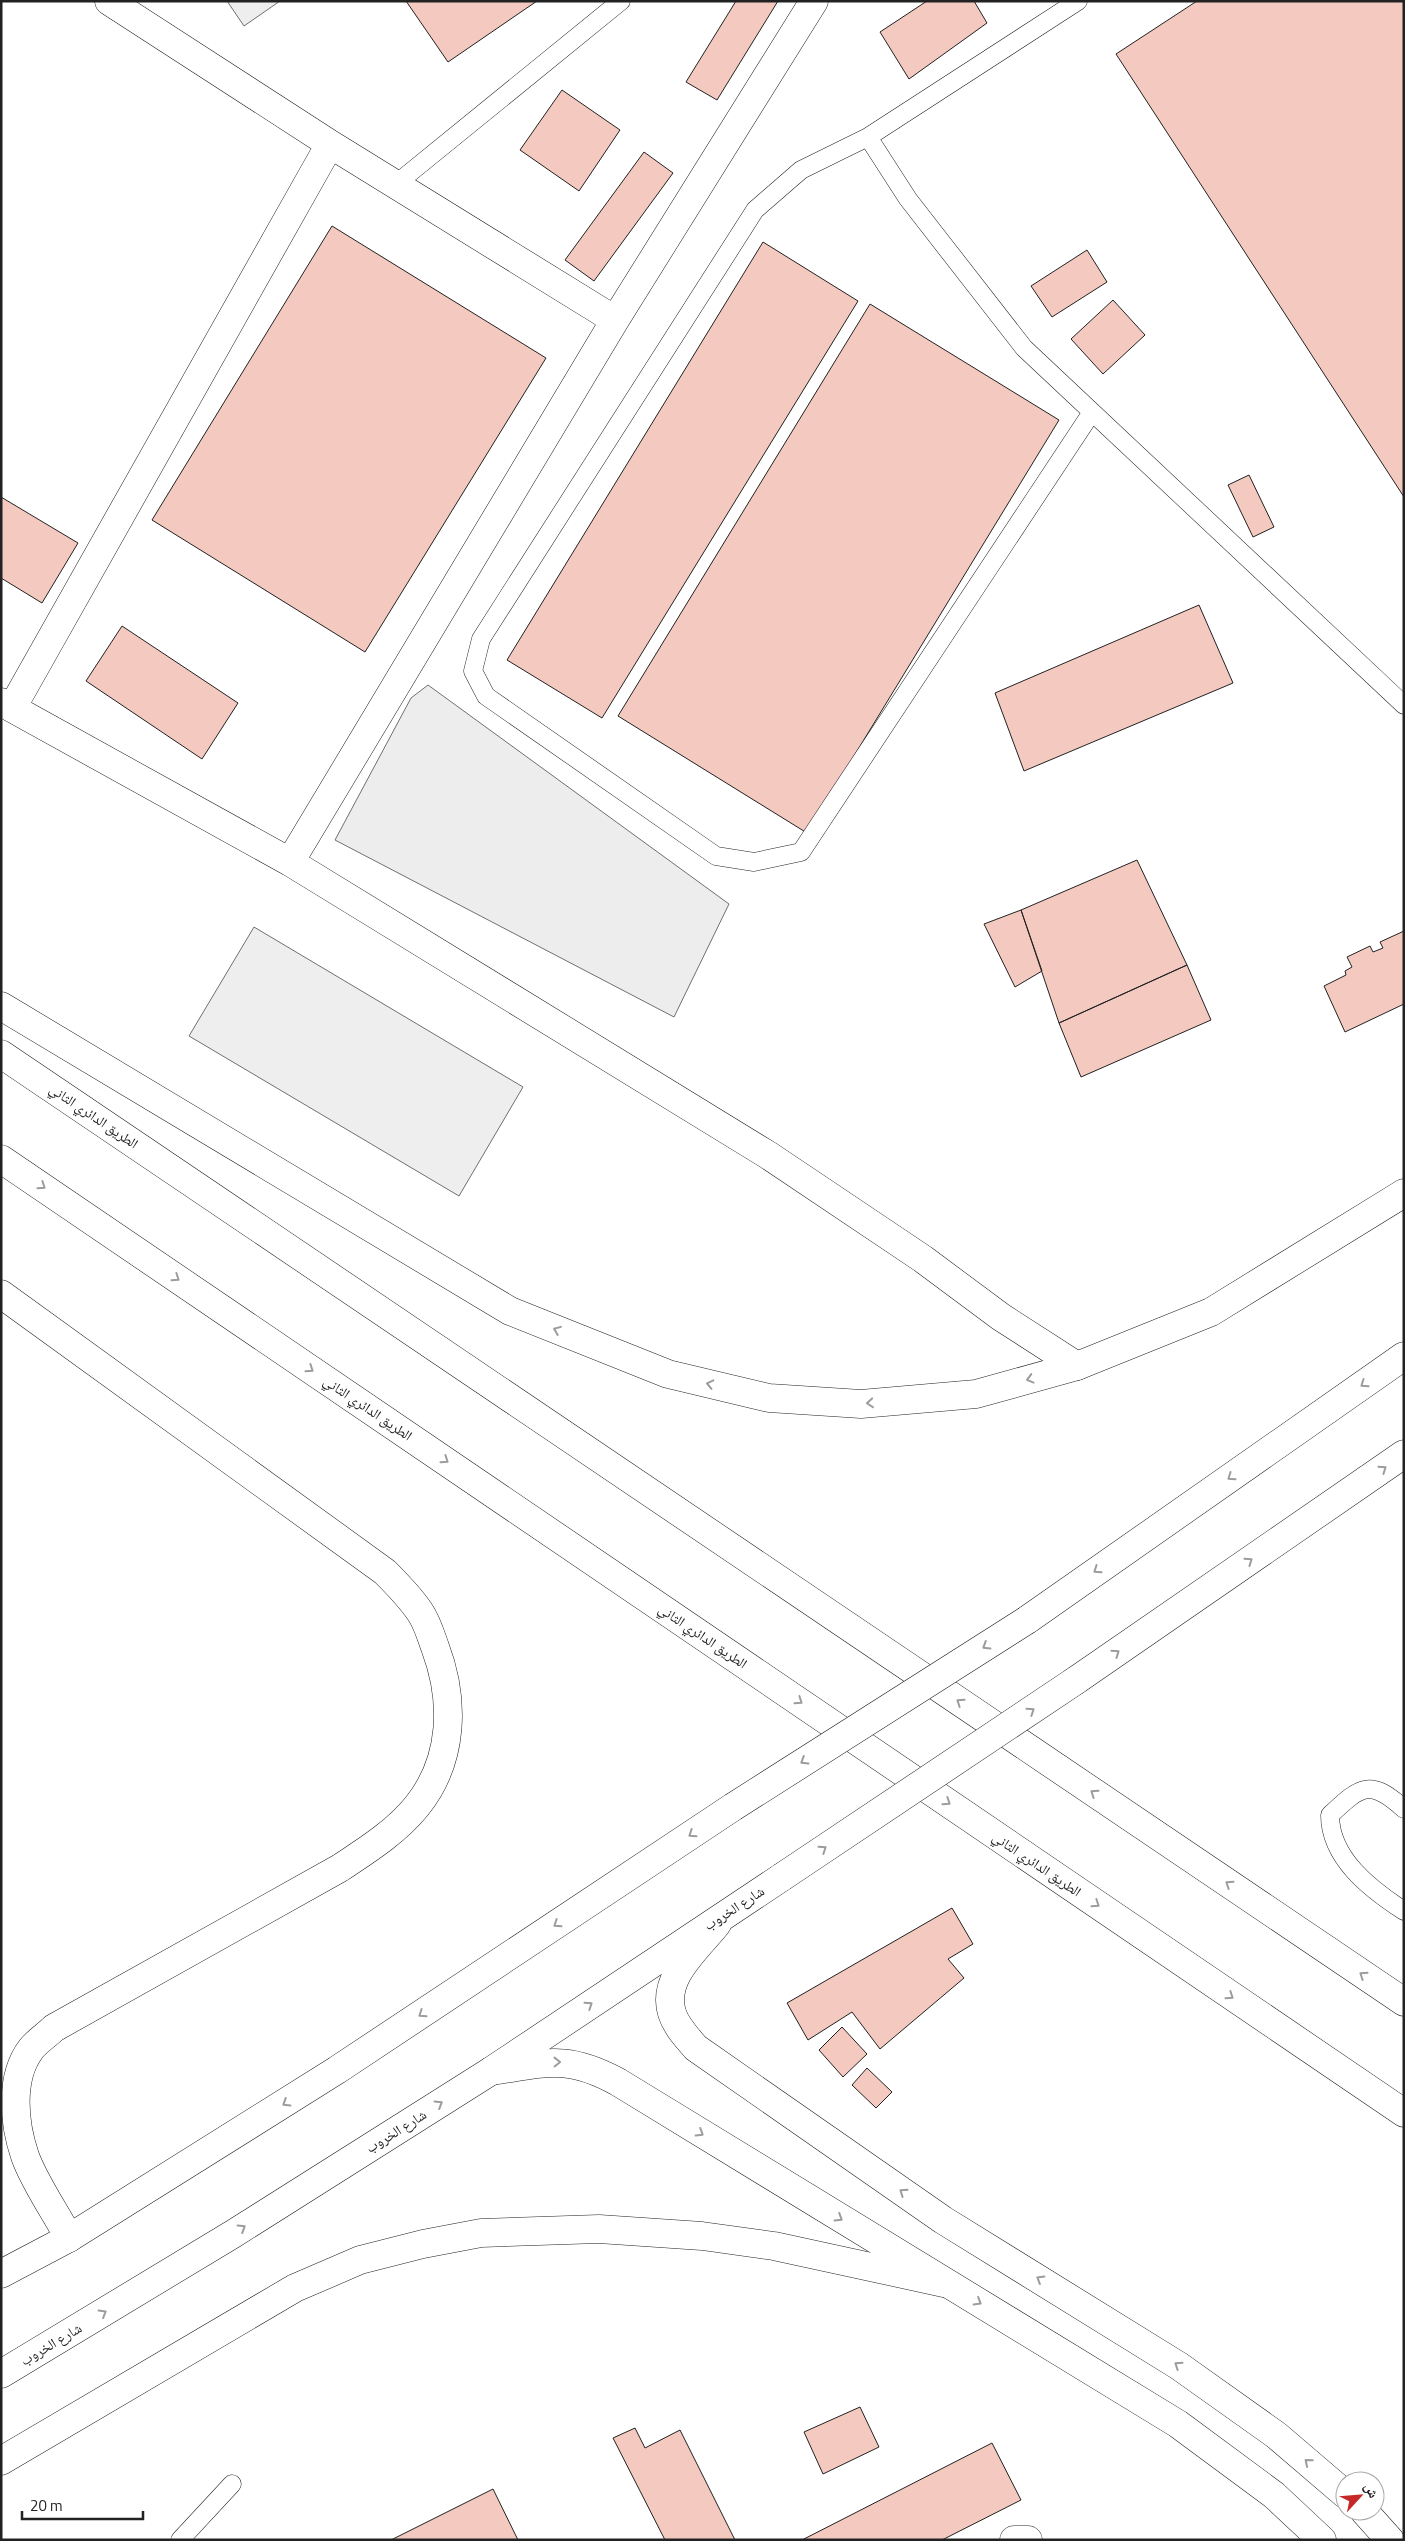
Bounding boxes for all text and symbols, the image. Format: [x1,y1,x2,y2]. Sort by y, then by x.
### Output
street label: الطريق الدائري الثاني [45,1078,143,1155]
one-way arrow [36,1180,45,1189]
one-way arrow [170,1272,180,1281]
one-way arrow [553,1325,562,1336]
one-way arrow [305,1363,314,1372]
street label: الطريق الدائري الثاني [319,1370,417,1447]
one-way arrow [1026,1373,1035,1384]
one-way arrow [1360,1378,1370,1387]
one-way arrow [705,1379,714,1390]
one-way arrow [866,1397,874,1408]
one-way arrow [439,1454,448,1463]
one-way arrow [1377,1466,1387,1475]
one-way arrow [1227,1471,1236,1480]
one-way arrow [1243,1558,1253,1567]
one-way arrow [1094,1564,1103,1573]
street label: الطريق الدائري الثاني [654,1598,752,1675]
one-way arrow [982,1640,991,1649]
one-way arrow [1110,1650,1119,1659]
one-way arrow [793,1695,802,1704]
one-way arrow [956,1699,965,1708]
one-way arrow [1025,1708,1035,1717]
one-way arrow [801,1755,810,1764]
one-way arrow [1090,1790,1100,1799]
one-way arrow [942,1796,951,1805]
street label: الطريق الدائري الثاني [988,1826,1086,1903]
one-way arrow [688,1828,698,1837]
one-way arrow [818,1846,827,1856]
street label: شارع الخروب [699,1880,768,1935]
one-way arrow [1225,1881,1235,1890]
one-way arrow [1090,1898,1100,1907]
one-way arrow [553,1918,563,1927]
one-way arrow [1360,1972,1369,1981]
one-way arrow [1224,1990,1234,1999]
one-way arrow [583,2002,593,2011]
one-way arrow [418,2008,427,2017]
one-way arrow [553,2057,561,2068]
one-way arrow [282,2096,291,2106]
one-way arrow [433,2101,442,2111]
street label: شارع الخروب [361,2104,430,2158]
one-way arrow [695,2126,704,2136]
one-way arrow [899,2189,909,2198]
one-way arrow [833,2211,842,2221]
one-way arrow [236,2225,245,2234]
one-way arrow [1037,2275,1046,2285]
one-way arrow [972,2296,981,2306]
one-way arrow [98,2309,107,2319]
street label: شارع الخروب [16,2317,85,2370]
one-way arrow [1174,2362,1184,2371]
one-way arrow [1305,2460,1314,2468]
north arrow [1335,2471,1385,2521]
text: ش [1359,2479,1385,2501]
scale bar [22,2488,144,2520]
text: 20 m [30,2494,63,2517]

